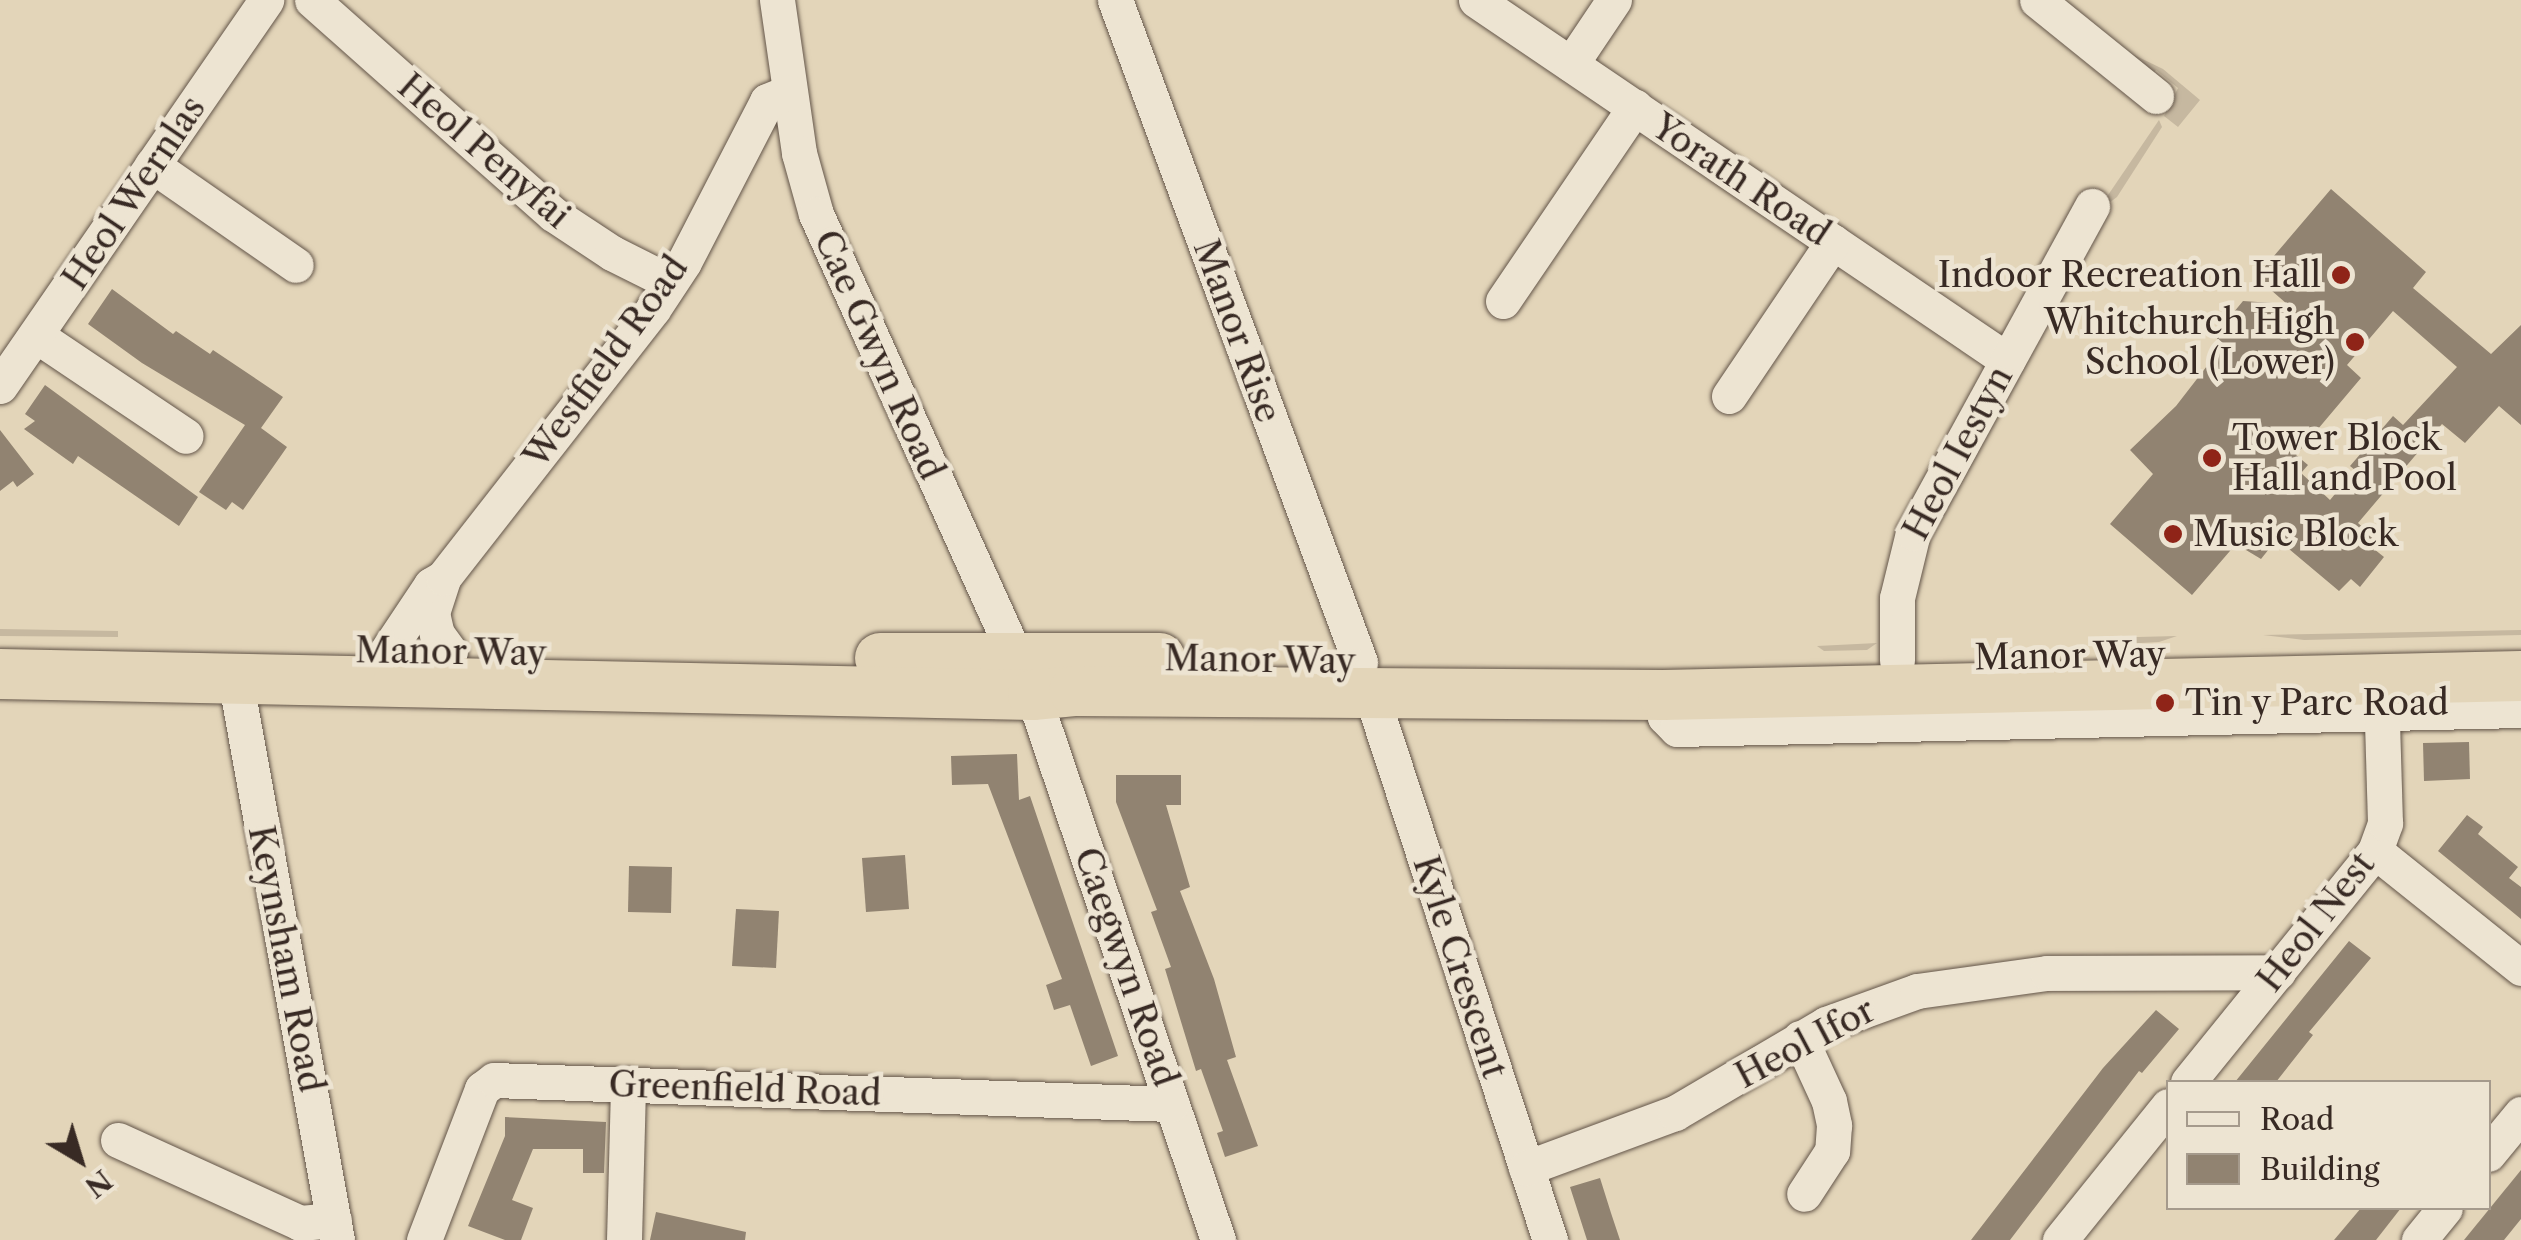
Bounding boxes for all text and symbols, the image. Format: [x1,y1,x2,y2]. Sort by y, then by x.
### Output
street label: Heol Penyfai [390,65,578,237]
street label: Heol Wernlas [53,88,215,298]
street label: Yorath Road [1644,105,1838,255]
street label: Cae Gwyn Road [805,224,953,486]
street label: Manor Rise [1184,234,1290,428]
street label: Westfield Road [515,248,697,476]
place label: Indoor Recreation Hall [1937,254,2321,296]
marker: Indoor Recreation Hall [2330,264,2352,286]
place label: Whitchurch High School (Lower) [2044,301,2335,383]
marker: Whitchurch High School (Lower) [2344,331,2366,353]
street label: Heol Iestyn [1895,359,2021,547]
place label: Tower Block Hall and Pool [2232,417,2457,499]
marker: Tower Block Hall and Pool [2201,447,2223,469]
place label: Music Block [2193,513,2398,555]
marker: Music Block [2162,523,2184,545]
street label: Manor Way [354,629,548,675]
street label: Manor Way [1973,633,2167,679]
street label: Manor Way [1163,637,1357,683]
place label: Tin y Parc Road [2185,682,2451,724]
marker: Tin y Parc Road [2154,692,2176,714]
street label: Keynsham Road [240,822,332,1096]
street label: Caegwyn Road [1065,842,1187,1092]
street label: Heol Nest [2249,844,2383,1000]
street label: Kyle Crescent [1404,851,1516,1083]
street label: Heol Ifor [1728,989,1882,1097]
street label: Greenfield Road [608,1063,882,1115]
legend [2166,1080,2491,1210]
text: Road [2260,1101,2334,1138]
north arrow [30,1110,130,1210]
text: Building [2260,1151,2380,1188]
text: N [78,1163,119,1205]

